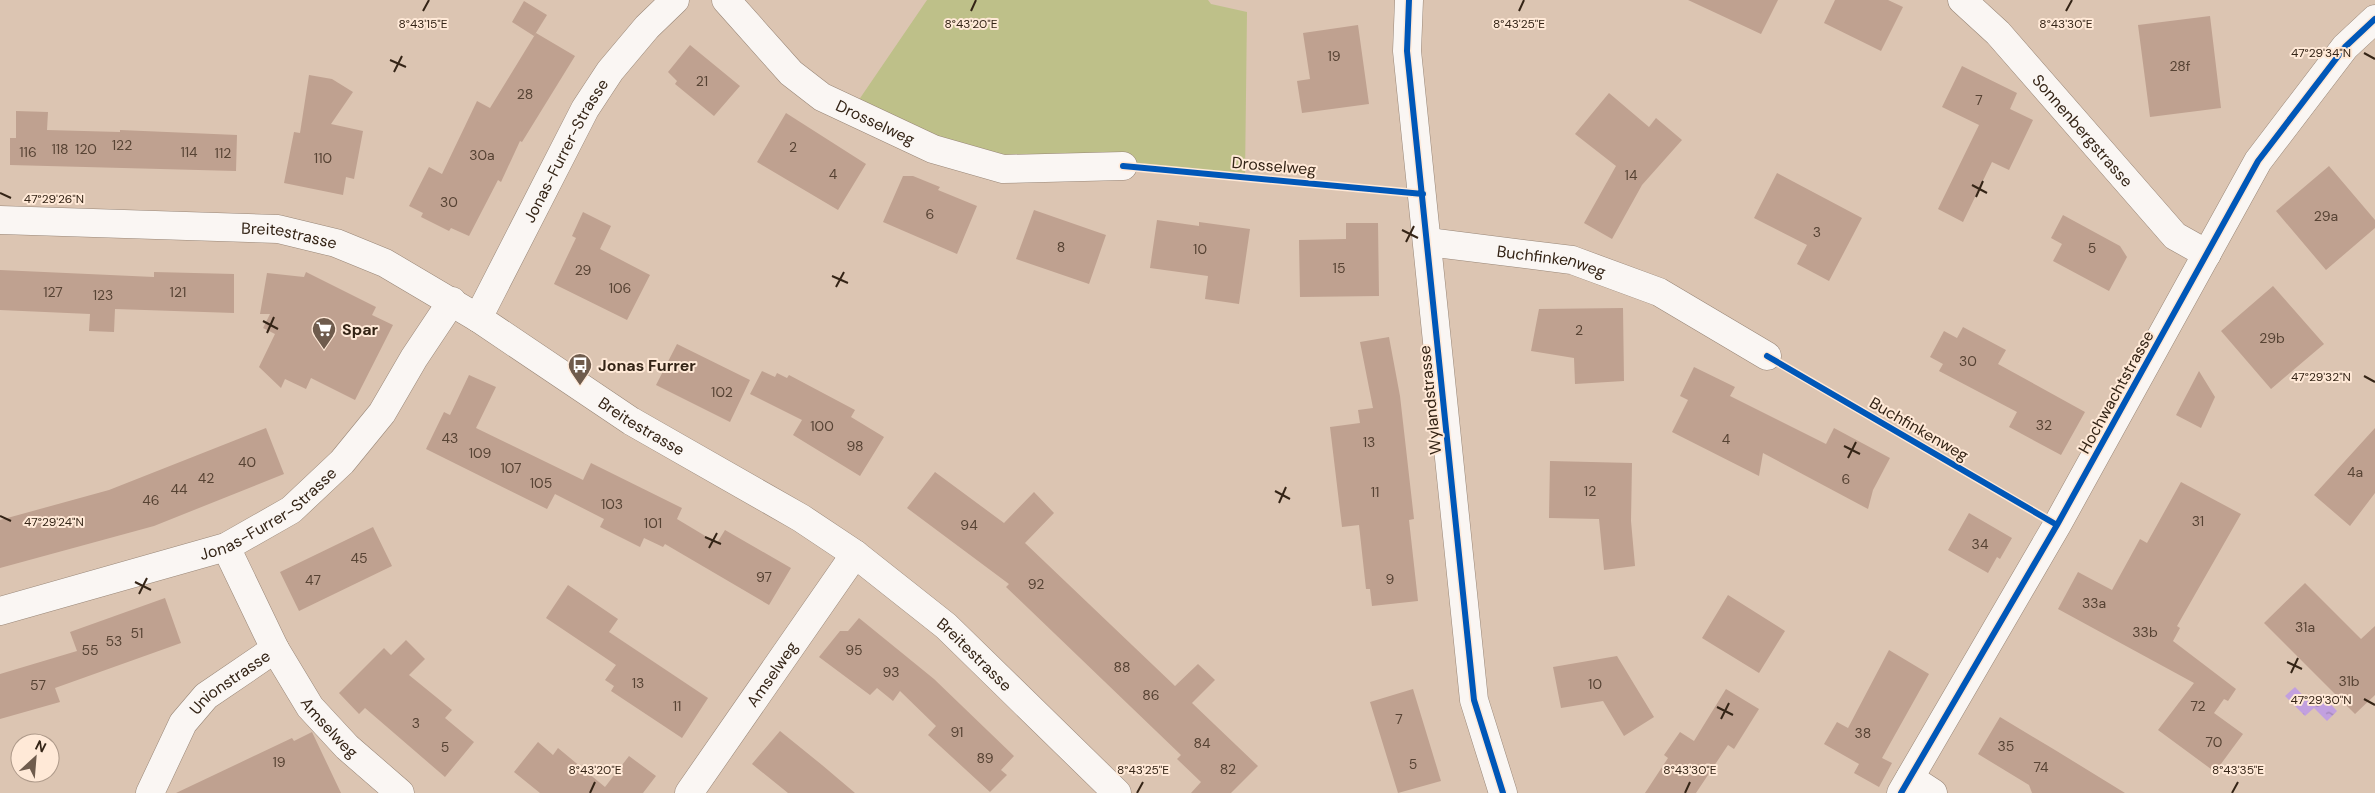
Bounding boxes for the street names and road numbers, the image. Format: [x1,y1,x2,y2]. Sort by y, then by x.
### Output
street label: Sonnenbergstrasse [2028,70,2138,191]
street label: Jonas-Furrer-Strasse [518,74,613,226]
street label: Drosselweg [833,95,918,150]
street label: Drosselweg [1231,152,1317,180]
street label: Breitestrasse [241,217,339,253]
street label: Buchfinkenweg [1496,240,1609,282]
street label: Hochwachtstrasse [2073,327,2159,457]
street label: Wylandstrasse [1414,344,1446,456]
street label: Breitestrasse [595,392,689,460]
street label: Buchfinkenweg [1866,392,1972,466]
street label: Jonas-Furrer-Strasse [197,462,341,564]
street label: Breitestrasse [933,613,1017,695]
street label: Amselweg [742,637,802,711]
street label: Unionstrasse [184,645,274,719]
street label: Amselweg [296,693,363,763]

